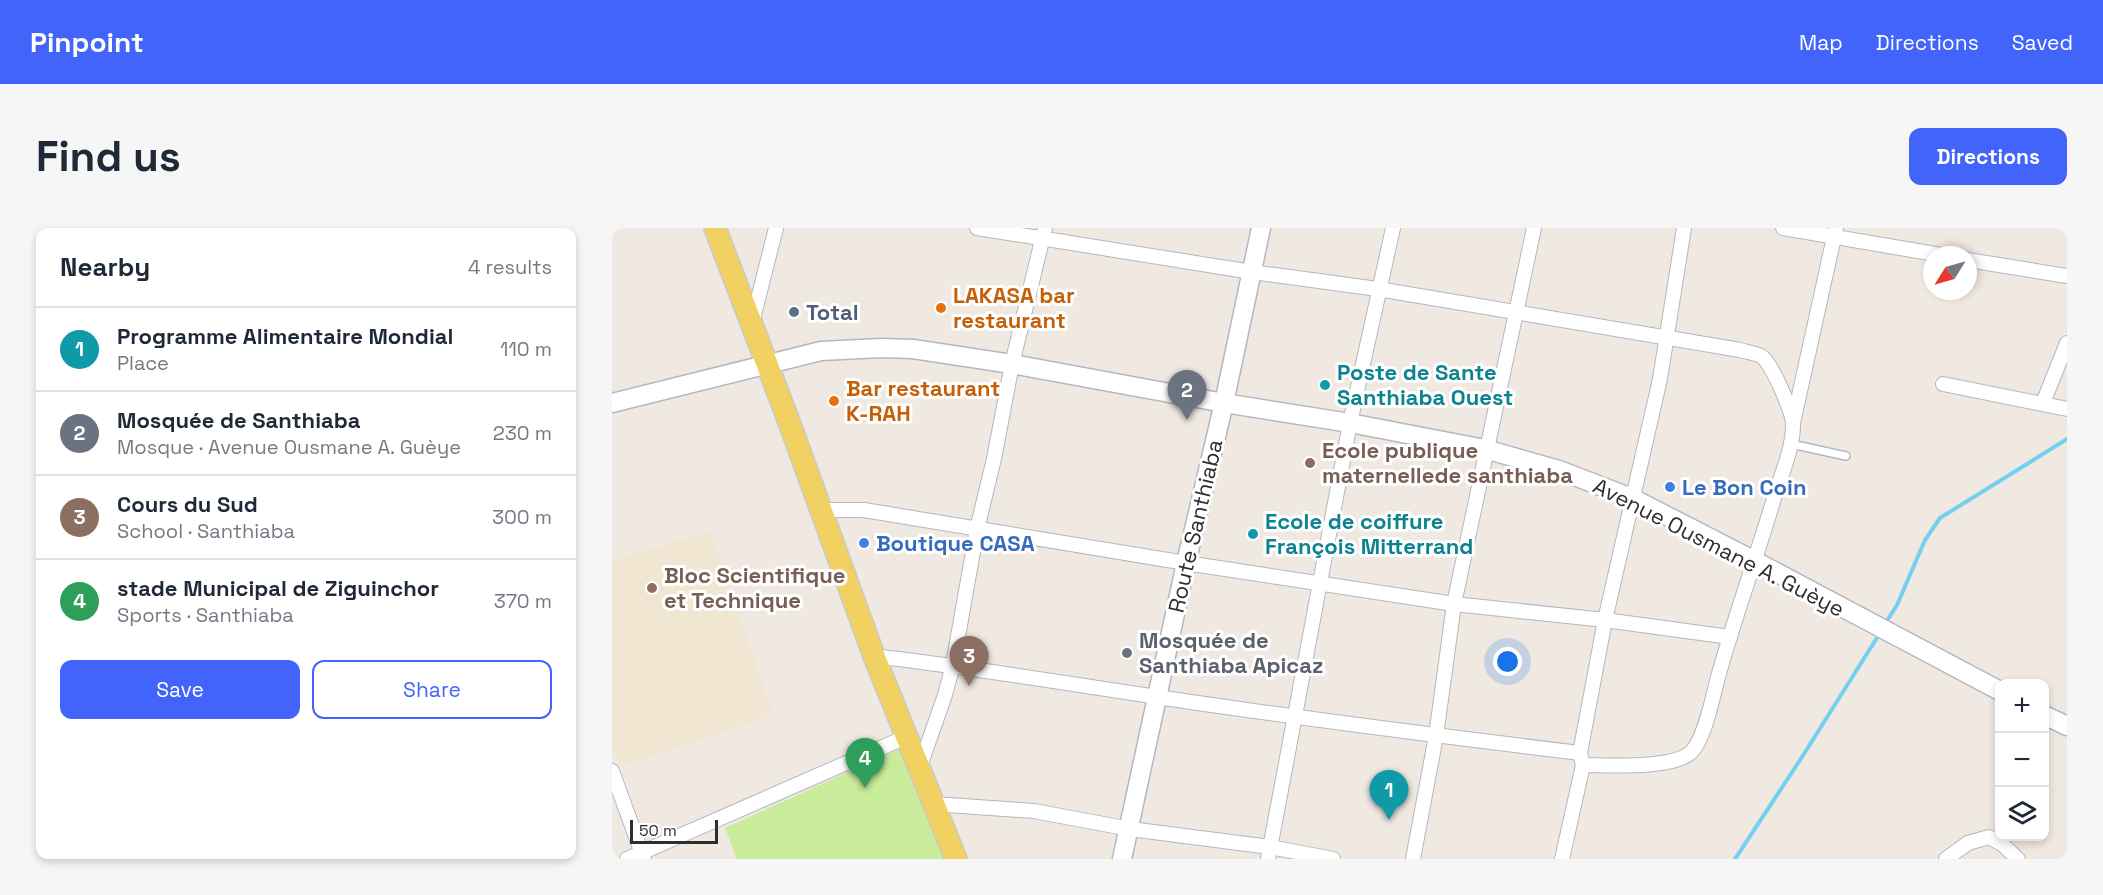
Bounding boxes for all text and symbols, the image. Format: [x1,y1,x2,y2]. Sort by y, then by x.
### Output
text: Pinpoint [30,24,144,60]
text: Map [1799,29,1843,56]
text: Directions [1876,29,1979,56]
text: Saved [2012,29,2073,56]
button: Directions [1909,128,2067,185]
text: Find us [36,130,181,183]
north arrow [1923,246,1977,300]
text: Nearby [60,250,150,284]
text: 4 results [468,254,552,280]
place label: LAKASA bar restaurant [953,281,1075,334]
place label: Total [806,298,859,326]
marker: LAKASA bar restaurant [934,301,948,315]
marker: Total [787,305,801,319]
text: Programme Alimentaire Mondial [117,322,453,350]
text: 1 [75,336,84,362]
text: 110 m [500,336,552,362]
text: Place [117,350,169,376]
place label: Poste de Sante Santhiaba Ouest [1337,358,1513,411]
pin: 2 [1168,370,1206,420]
place label: Bar restaurant K-RAH [846,374,1000,427]
marker: Poste de Sante Santhiaba Ouest [1318,378,1332,392]
marker: Bar restaurant K-RAH [827,394,841,408]
text: Mosquée de Santhiaba [117,406,360,434]
text: 2 [74,420,85,446]
text: 230 m [493,420,552,446]
text: Mosque · Avenue Ousmane A. Guèye [117,434,461,460]
street label: Route Santhiaba [1161,436,1229,615]
place label: Ecole publique maternellede santhiaba [1322,436,1573,489]
marker: Ecole publique maternellede santhiaba [1303,456,1317,470]
street label: Avenue Ousmane A. Guèye [1589,471,1849,623]
place label: Le Bon Coin [1682,473,1806,501]
marker: Le Bon Coin [1663,480,1677,494]
text: Cours du Sud [117,490,258,518]
text: 3 [73,504,86,530]
text: 300 m [492,504,552,530]
place label: Ecole de coiffure François Mitterrand [1265,507,1473,560]
text: School · Santhiaba [117,518,295,544]
marker: Ecole de coiffure François Mitterrand [1246,527,1260,541]
place label: Boutique CASA [876,529,1035,557]
marker: Boutique CASA [857,536,871,550]
place label: Bloc Scientifique et Technique [664,561,845,614]
text: stade Municipal de Ziguinchor [117,574,439,602]
marker: Bloc Scientifique et Technique [645,581,659,595]
text: 4 [73,588,86,614]
text: 370 m [494,588,552,614]
text: Sports · Santhiaba [117,602,294,628]
place label: Mosquée de Santhiaba Apicaz [1139,626,1323,679]
pin: 3 [950,636,988,686]
marker: Mosquée de Santhiaba Apicaz [1120,646,1134,660]
your location [1493,647,1522,676]
button: Save [60,660,300,719]
button: Share [312,660,552,719]
map controls [1995,679,2049,841]
button: + [1995,679,2049,733]
button: − [1995,733,2049,787]
pin: 4 [846,738,884,788]
pin: 1 [1370,770,1408,820]
button: layers [1995,787,2049,841]
scale bar [630,817,718,844]
text: 50 m [639,820,677,841]

